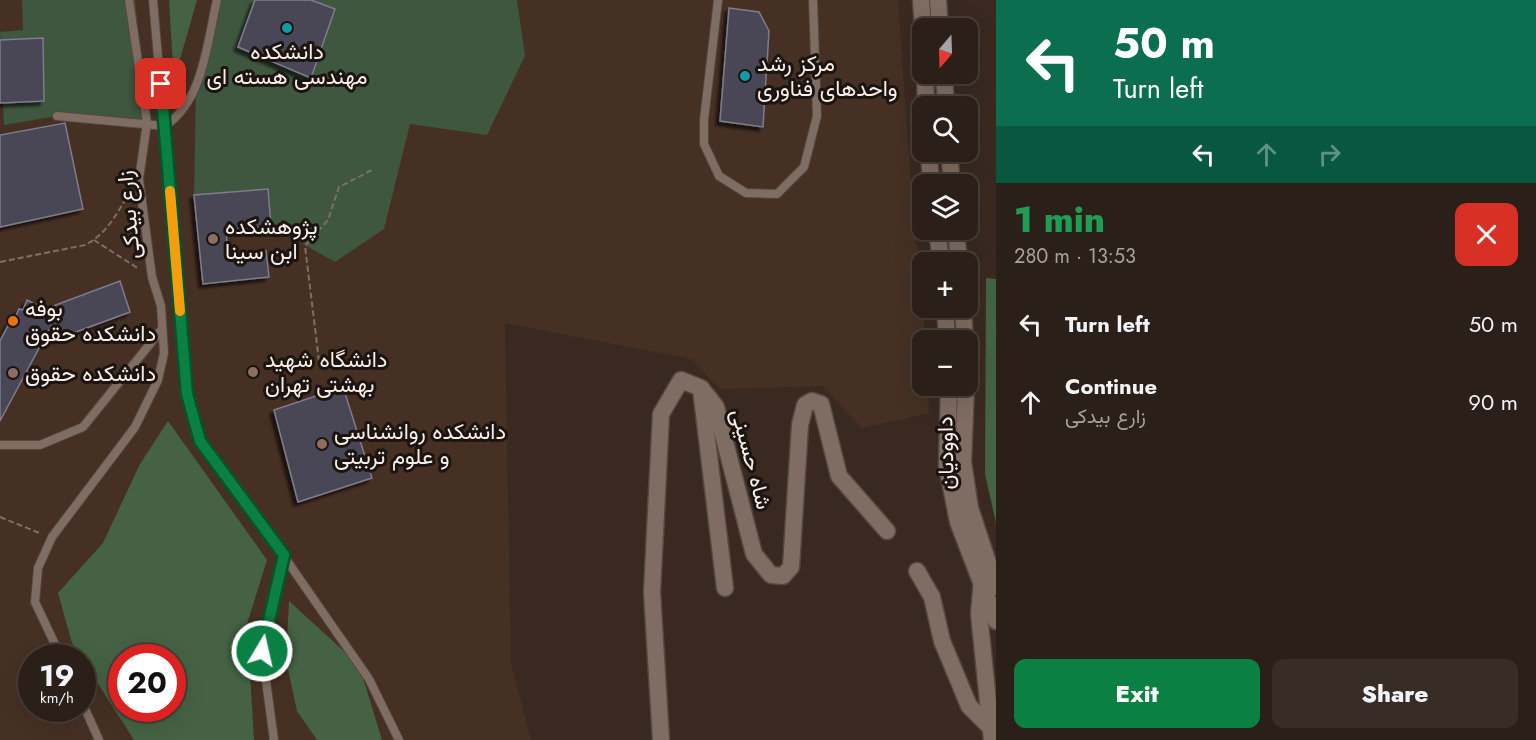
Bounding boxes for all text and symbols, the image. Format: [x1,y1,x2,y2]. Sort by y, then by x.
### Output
text: 50 m [1113,13,1215,74]
north arrow [912,18,978,84]
map controls [912,18,978,396]
marker: دانشکده مهندسی هسته ای [280,21,294,35]
icon: left [1014,24,1092,102]
place label: دانشکده مهندسی هسته ای [207,35,367,92]
place label: مرکز رشد واحدهای فناوری [757,47,898,104]
pin [135,58,186,109]
icon: arrive [144,67,177,100]
marker: مرکز رشد واحدهای فناوری [738,69,752,83]
text: Turn left [1113,69,1203,108]
button: search [912,96,978,162]
icon: left [1187,138,1220,171]
icon: ahead [1250,138,1283,171]
icon: right [1313,138,1346,171]
street label: زارع بیدکی [108,169,148,261]
button: layers [912,174,978,240]
text: 1 min [1014,193,1105,245]
button: close [1455,203,1518,266]
place label: پژوهشکده ابن سینا [225,210,318,267]
marker: پژوهشکده ابن سینا [206,232,220,246]
text: 280 m · 13:53 [1014,242,1136,271]
button: + [912,252,978,318]
place label: بوفه دانشکده حقوق [25,292,156,349]
icon: left [1014,308,1047,341]
text: Turn left [1065,308,1150,340]
text: 50 m [1469,308,1518,340]
marker: بوفه دانشکده حقوق [6,314,20,328]
button: − [912,330,978,396]
place label: دانشگاه شهید بهشتی تهران [265,343,387,400]
place label: دانشکده حقوق [25,357,156,389]
marker: دانشگاه شهید بهشتی تهران [246,365,260,379]
marker: دانشکده حقوق [6,366,20,380]
text: Continue [1065,370,1157,402]
icon: ahead [1014,386,1047,419]
text: 90 m [1468,386,1518,418]
text: زارع بیدکی [1065,402,1146,431]
street label: شاه حسینی [723,405,781,513]
place label: دانشکده روانشناسی و علوم تربیتی [334,415,506,472]
street label: داوودیان [928,416,962,490]
marker: دانشکده روانشناسی و علوم تربیتی [315,437,329,451]
position arrow [230,619,294,683]
speed limit sign: 20 [108,644,186,722]
text: 19 [39,654,75,697]
button: Exit [1014,659,1260,728]
button: Share [1272,659,1518,728]
text: km/h [40,687,74,709]

